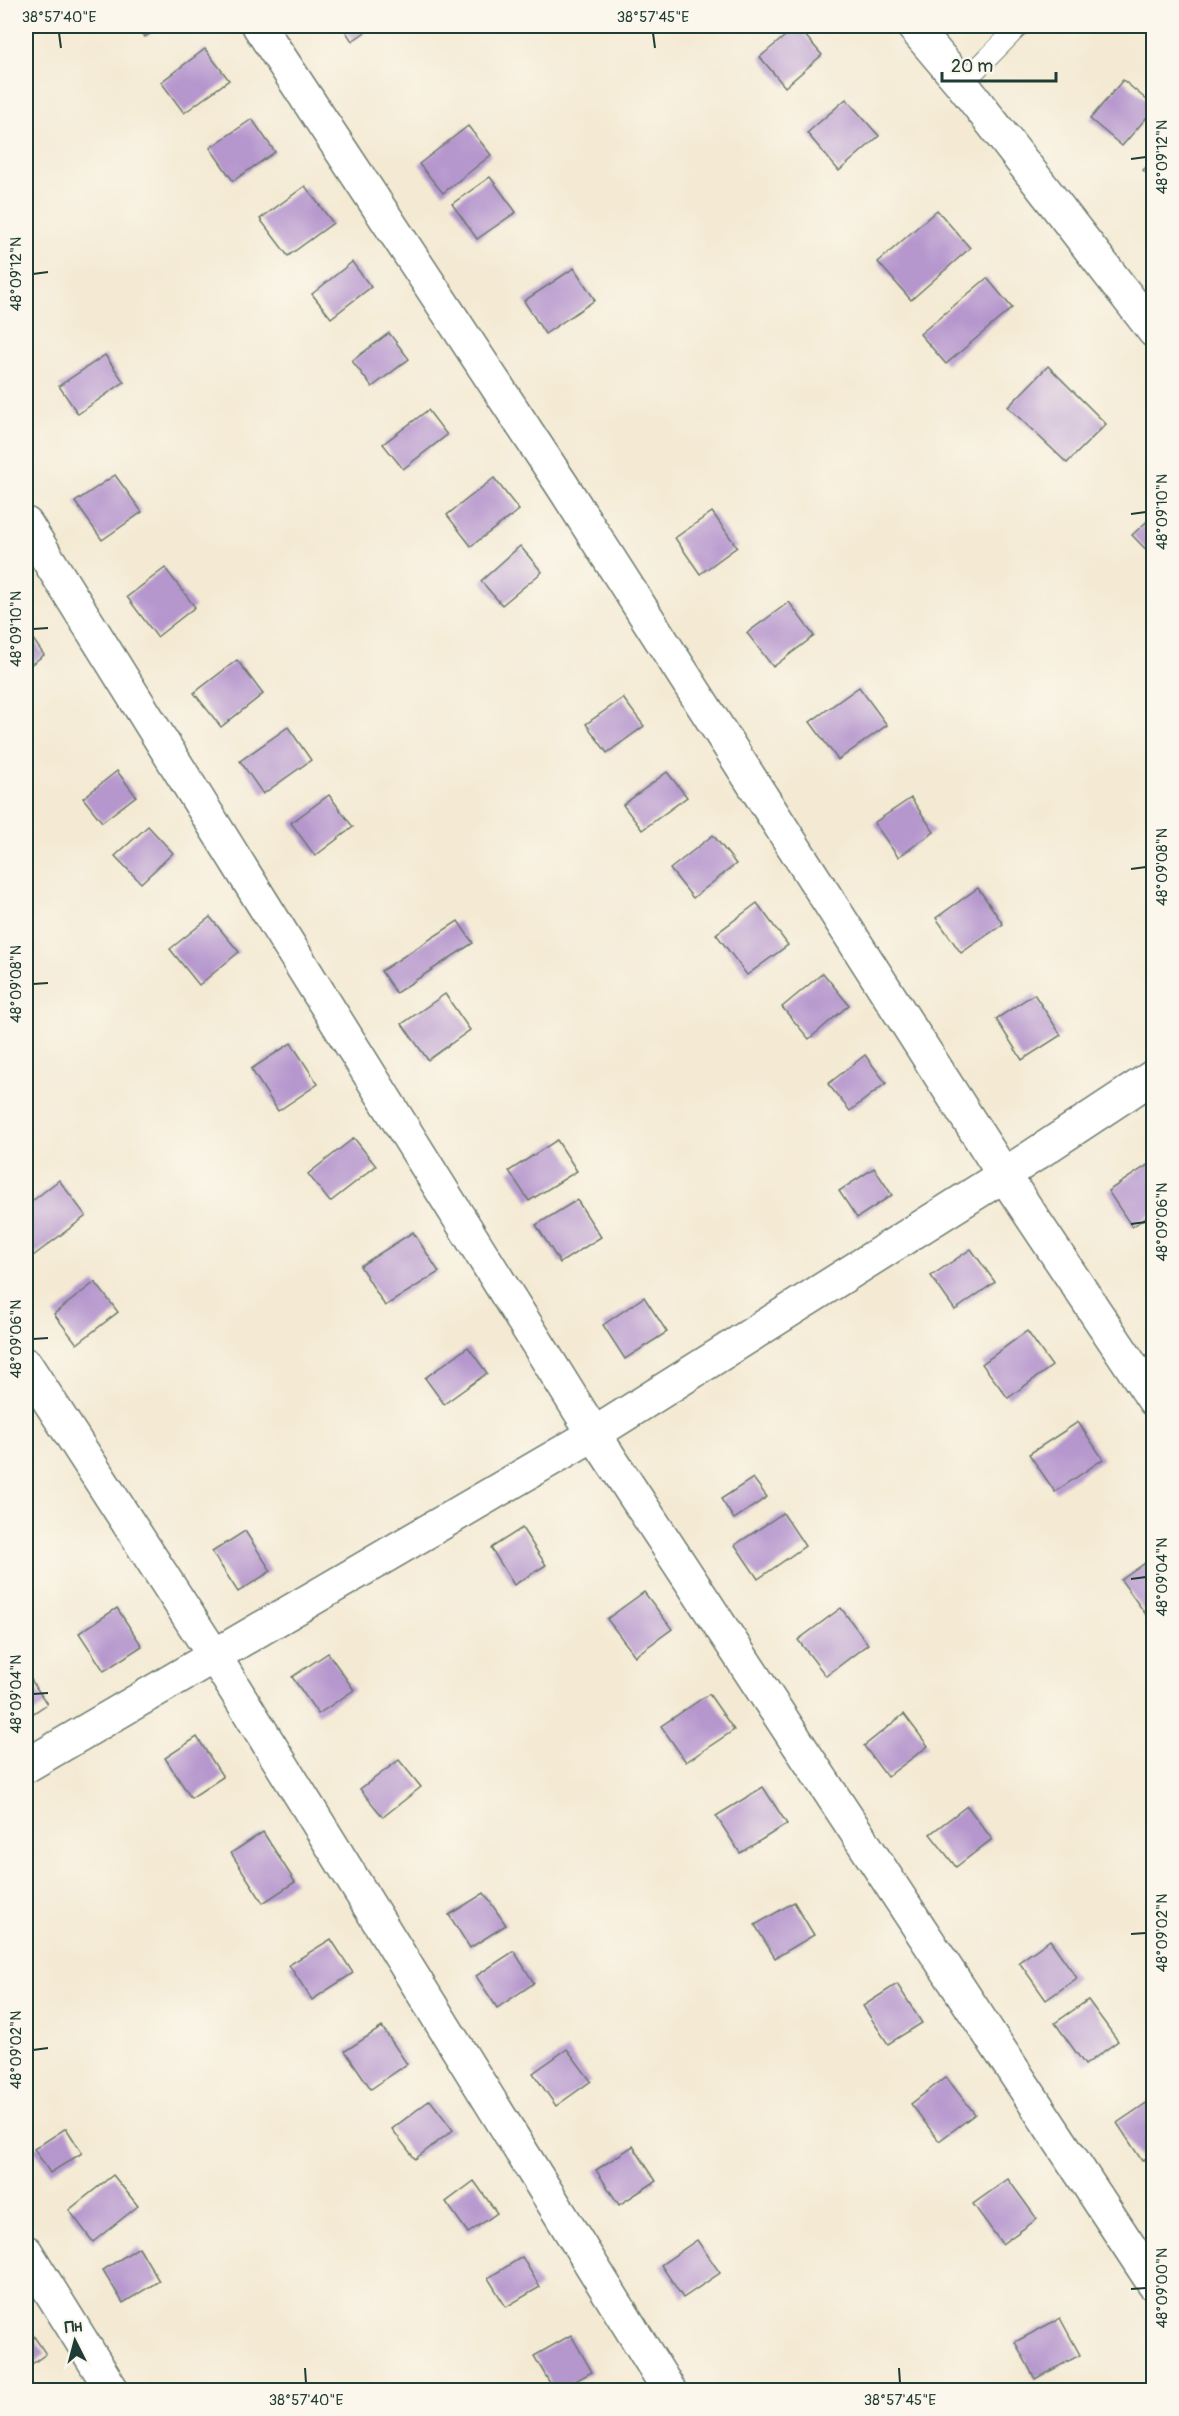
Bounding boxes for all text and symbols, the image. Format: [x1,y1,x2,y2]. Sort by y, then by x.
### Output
text: 38°57'40"E [22,8,96,27]
text: 38°57'45"E [617,8,689,27]
scale bar [942,45,1056,83]
text: 20 m [951,55,993,78]
text: 48°09'12"N [1153,120,1172,194]
text: 48°09'12"N [7,237,26,311]
text: 48°09'10"N [1153,474,1172,550]
text: 48°09'10"N [7,591,26,667]
text: 48°09'08"N [1153,828,1172,906]
text: 48°09'08"N [7,945,26,1023]
text: 48°09'06"N [1153,1183,1172,1261]
text: 48°09'06"N [7,1300,26,1378]
text: 48°09'04"N [1153,1538,1172,1616]
text: 48°09'04"N [7,1655,26,1733]
text: 48°09'02"N [1153,1894,1172,1972]
text: 48°09'02"N [7,2011,26,2089]
text: 48°09'00"N [1153,2248,1172,2328]
north arrow [45,2311,105,2371]
text: Пн [64,2316,83,2338]
text: 38°57'40"E [269,2391,343,2410]
text: 38°57'45"E [864,2391,936,2410]

